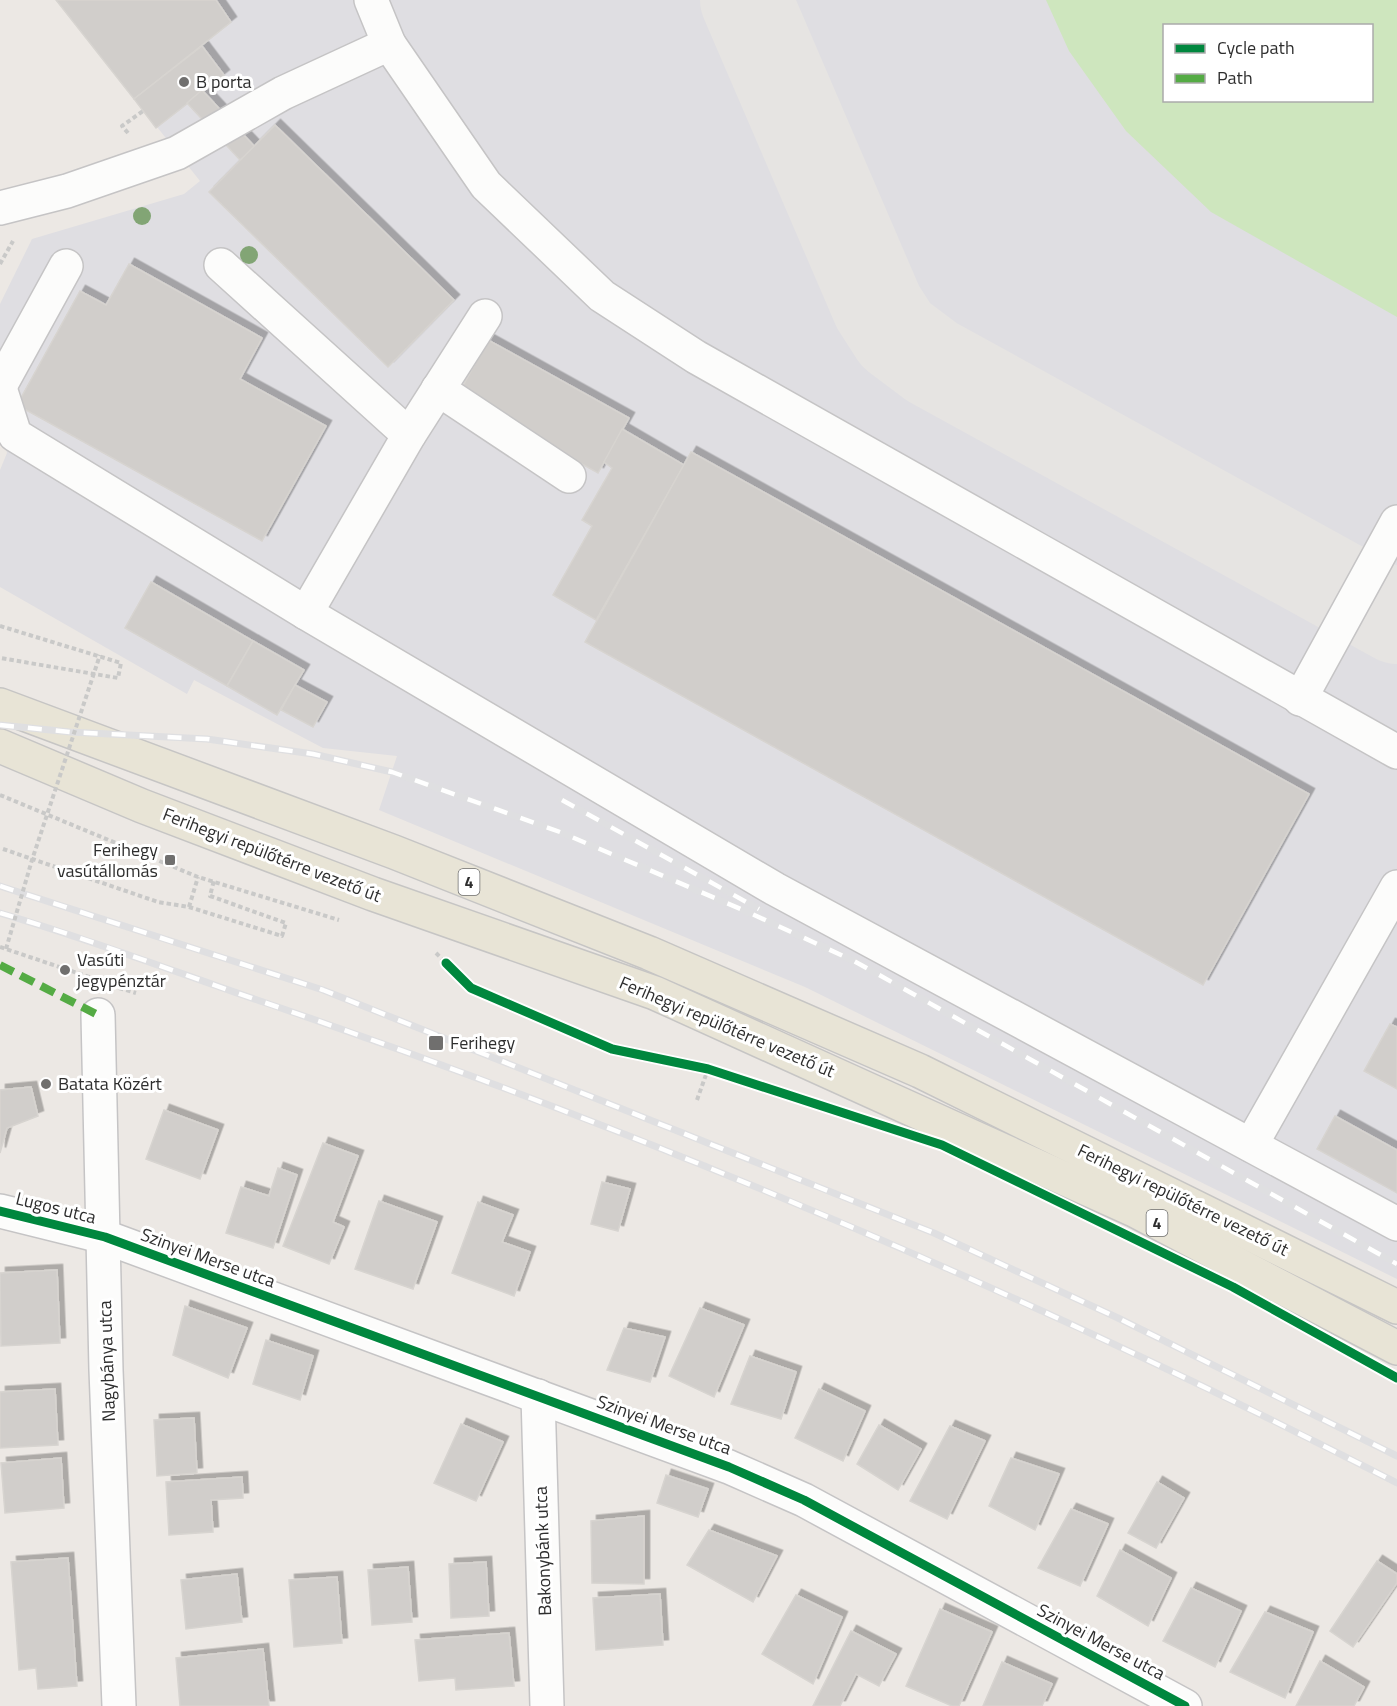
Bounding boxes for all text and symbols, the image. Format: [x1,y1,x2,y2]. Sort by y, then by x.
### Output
legend [1163,24,1373,102]
text: Cycle path [1217,34,1295,61]
text: Path [1217,64,1253,91]
place label: B porta [196,68,252,95]
marker: B porta [177,75,191,89]
street label: Ferihegyi repülőtérre vezető út [159,800,386,909]
place label: Ferihegy vasútállomás [57,836,158,884]
marker: Ferihegy vasútállomás [163,853,177,867]
road number: 4 [458,869,480,895]
place label: Vasúti jegypénztár [76,946,166,994]
marker: Vasúti jegypénztár [58,963,72,977]
street label: Ferihegyi repülőtérre vezető út [615,969,840,1085]
place label: Ferihegy [450,1029,515,1056]
marker: Ferihegy [427,1034,445,1052]
place label: Batata Közért [58,1070,163,1097]
marker: Batata Közért [39,1077,53,1091]
street label: Ferihegyi repülőtérre vezető út [1073,1137,1294,1263]
street label: Lugos utca [13,1185,99,1231]
road number: 4 [1146,1210,1168,1236]
street label: Szinyei Merse utca [137,1221,279,1294]
street label: Nagybánya utca [91,1300,122,1422]
street label: Szinyei Merse utca [593,1388,735,1461]
street label: Bakonybánk utca [527,1486,558,1616]
street label: Szinyei Merse utca [1032,1596,1170,1687]

